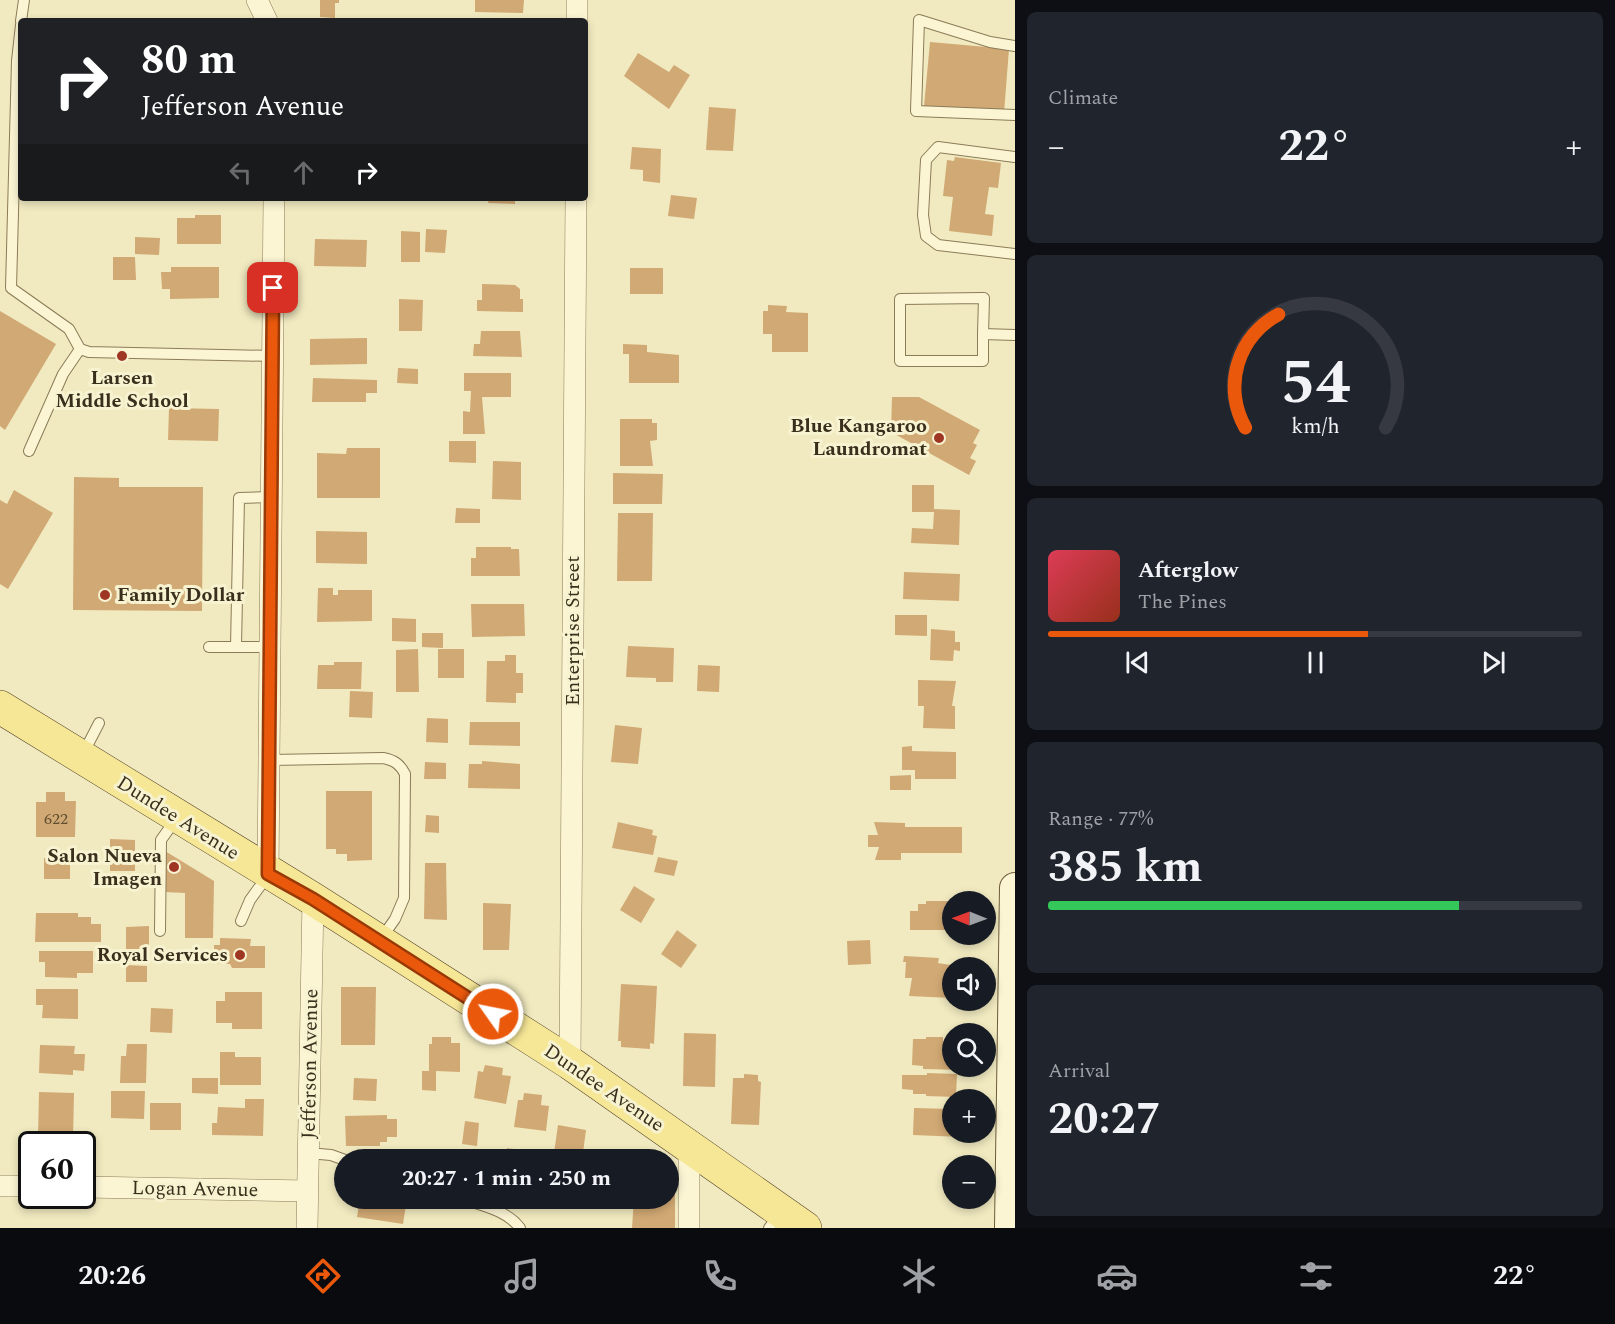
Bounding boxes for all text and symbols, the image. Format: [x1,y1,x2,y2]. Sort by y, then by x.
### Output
text: 80 m [141,29,236,92]
icon: right [42,42,120,120]
text: Climate [1048,83,1118,113]
text: Jefferson Avenue [141,86,344,128]
text: 22° [1279,112,1352,181]
text: − [1048,122,1065,172]
text: + [1566,122,1582,172]
icon: left [224,156,257,189]
icon: ahead [287,156,320,189]
icon: right [350,156,383,189]
pin [247,262,298,313]
icon: arrive [256,271,289,304]
text: 54 [1280,336,1350,431]
marker: Larsen Middle School [115,349,129,363]
place label: Larsen Middle School [55,363,189,416]
text: km/h [1291,410,1339,443]
place label: Blue Kangaroo Laundromat [790,411,927,464]
marker: Blue Kangaroo Laundromat [932,431,946,445]
text: Afterglow [1138,554,1238,587]
street label: Enterprise Street [558,556,588,706]
place label: Family Dollar [117,580,245,610]
text: The Pines [1138,587,1227,617]
marker: Family Dollar [98,588,112,602]
icon: previous [1121,646,1154,679]
icon: pause [1299,646,1332,679]
icon: next [1477,646,1510,679]
street label: Dundee Avenue [111,768,245,868]
text: Range · 77% [1048,804,1153,834]
house number: 622 [44,807,68,831]
text: 385 km [1048,833,1203,902]
place label: Salon Nueva Imagen [47,841,163,894]
marker: Salon Nueva Imagen [167,860,181,874]
north arrow [942,891,996,945]
map controls [942,891,996,1209]
place label: Royal Services [97,940,228,970]
marker: Royal Services [233,948,247,962]
button: sound [942,957,996,1011]
position arrow [461,982,525,1046]
street label: Jefferson Avenue [294,989,326,1139]
button: search [942,1023,996,1077]
street label: Dundee Avenue [538,1036,670,1140]
text: Arrival [1048,1056,1110,1086]
text: 20:27 [1048,1085,1161,1154]
button: + [942,1089,996,1143]
speed limit sign: 60 [18,1131,96,1209]
button: − [942,1155,996,1209]
text: 20:27 · 1 min · 250 m [402,1162,611,1195]
street label: Logan Avenue [131,1173,259,1205]
text: 20:26 [78,1255,146,1297]
icon: directions [302,1255,344,1297]
icon: music [501,1255,543,1297]
icon: phone [699,1255,741,1297]
icon: climate [898,1255,940,1297]
icon: car [1096,1255,1138,1297]
icon: filters [1295,1255,1337,1297]
text: 22° [1493,1255,1537,1297]

